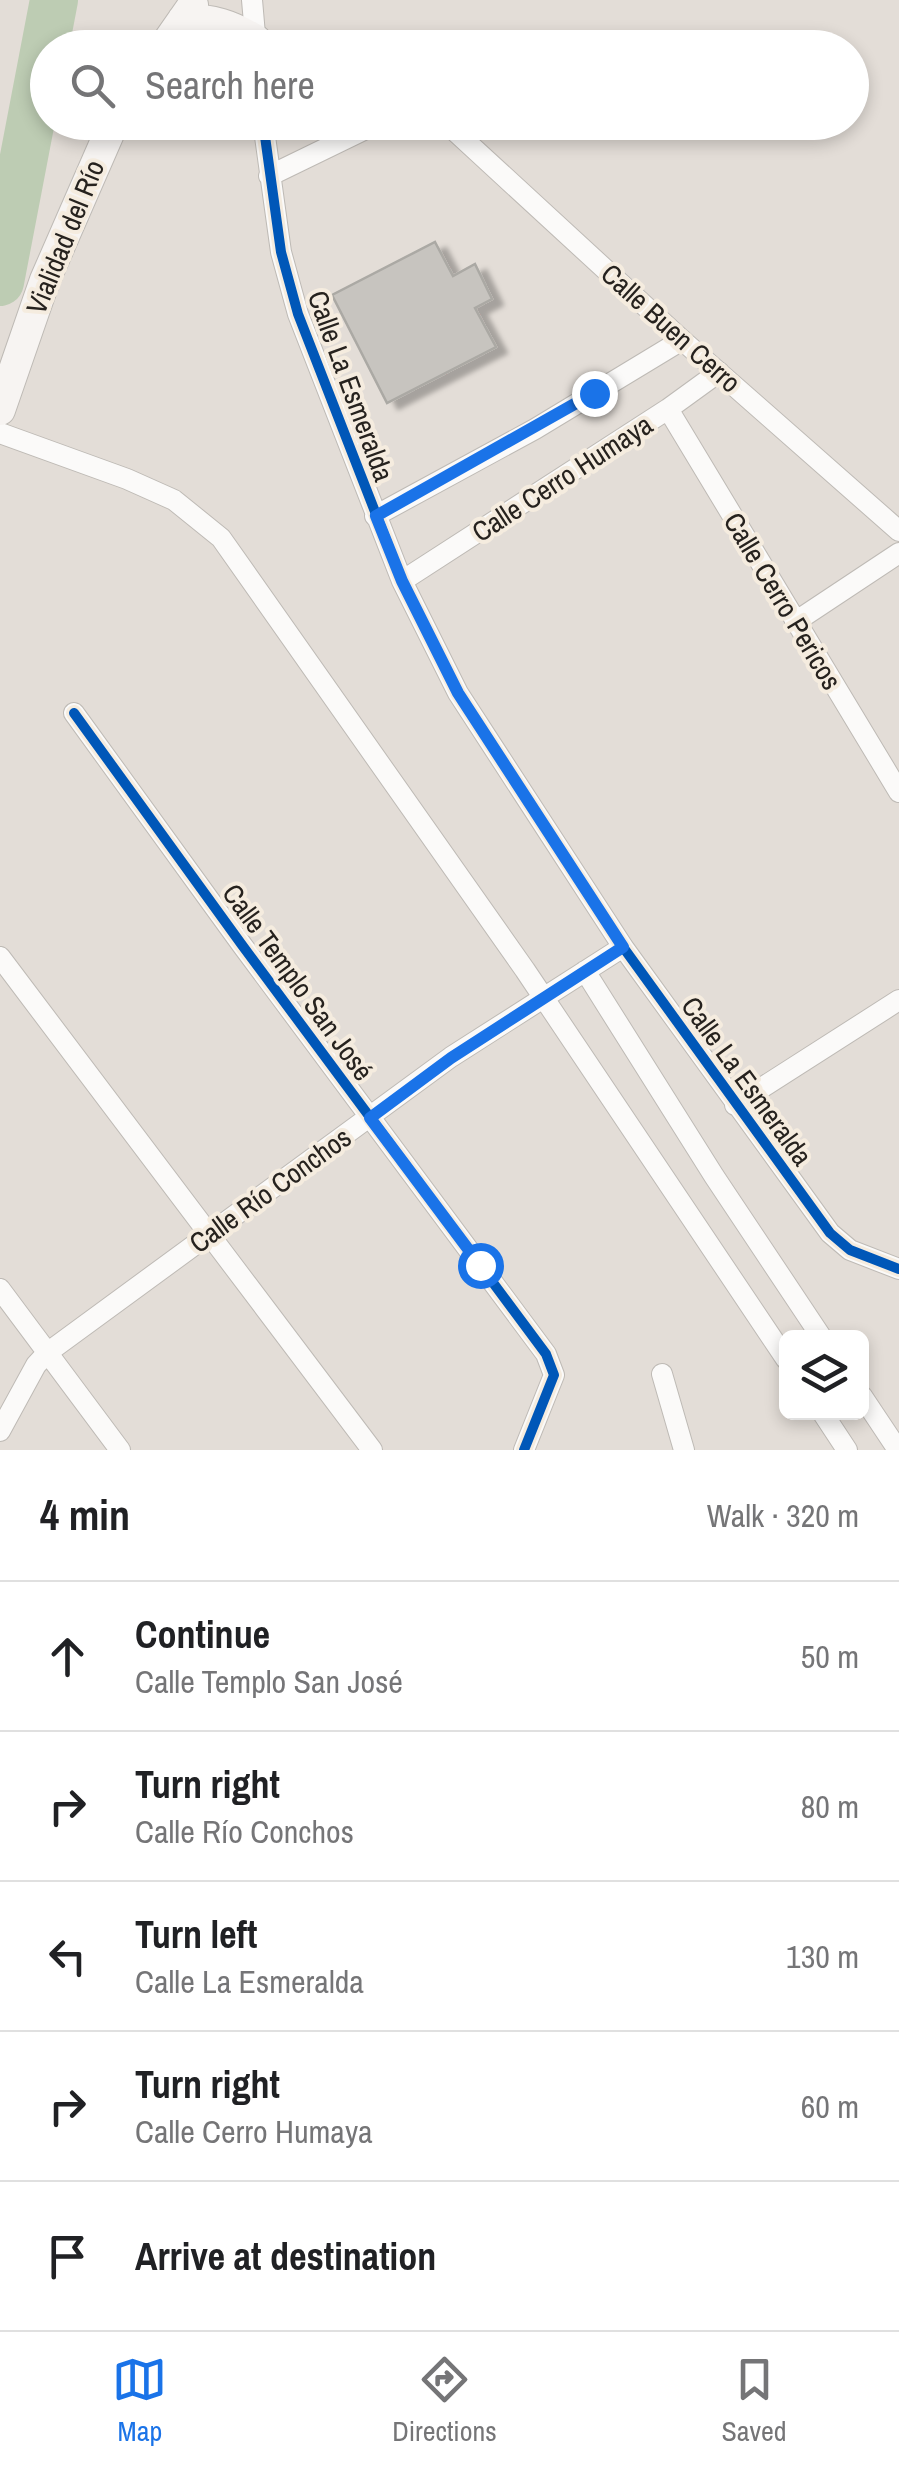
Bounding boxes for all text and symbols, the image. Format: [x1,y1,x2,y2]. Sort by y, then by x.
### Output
search box [30,30,869,140]
icon: search [65,58,120,113]
text: Search here [145,60,315,111]
street label: Vialidad del Río [17,154,113,320]
street label: Calle Buen Cerro [593,255,749,401]
street label: Calle La Esmeralda [299,285,403,487]
route end [572,371,618,417]
street label: Calle Cerro Humaya [464,405,660,551]
street label: Calle Cerro Pericos [715,505,851,697]
street label: Calle Templo San José [214,876,382,1088]
street label: Calle La Esmeralda [673,989,821,1173]
street label: Calle Río Conchos [181,1118,359,1262]
route start [458,1243,504,1289]
map controls [779,1330,869,1420]
button: layers [779,1330,869,1420]
text: 4 min [40,1487,130,1543]
text: Walk · 320 m [707,1494,859,1537]
text: Continue [135,1609,270,1660]
icon: ahead [40,1629,95,1684]
text: 50 m [801,1635,859,1678]
text: Calle Templo San José [135,1660,403,1703]
text: Turn right [135,1759,280,1810]
icon: right [40,1779,95,1834]
text: 80 m [801,1785,859,1828]
text: Calle Río Conchos [135,1810,354,1853]
text: Turn left [135,1909,257,1960]
icon: left [40,1929,95,1984]
text: 130 m [786,1935,859,1978]
text: Calle La Esmeralda [135,1960,364,2003]
text: Turn right [135,2059,280,2110]
icon: right [40,2079,95,2134]
text: 60 m [801,2085,859,2128]
text: Calle Cerro Humaya [135,2110,373,2153]
icon: arrive [40,2229,95,2284]
text: Arrive at destination [135,2231,436,2282]
tab: Map [112,2352,167,2450]
tab: Directions [392,2352,497,2450]
tab: Saved [722,2352,787,2450]

